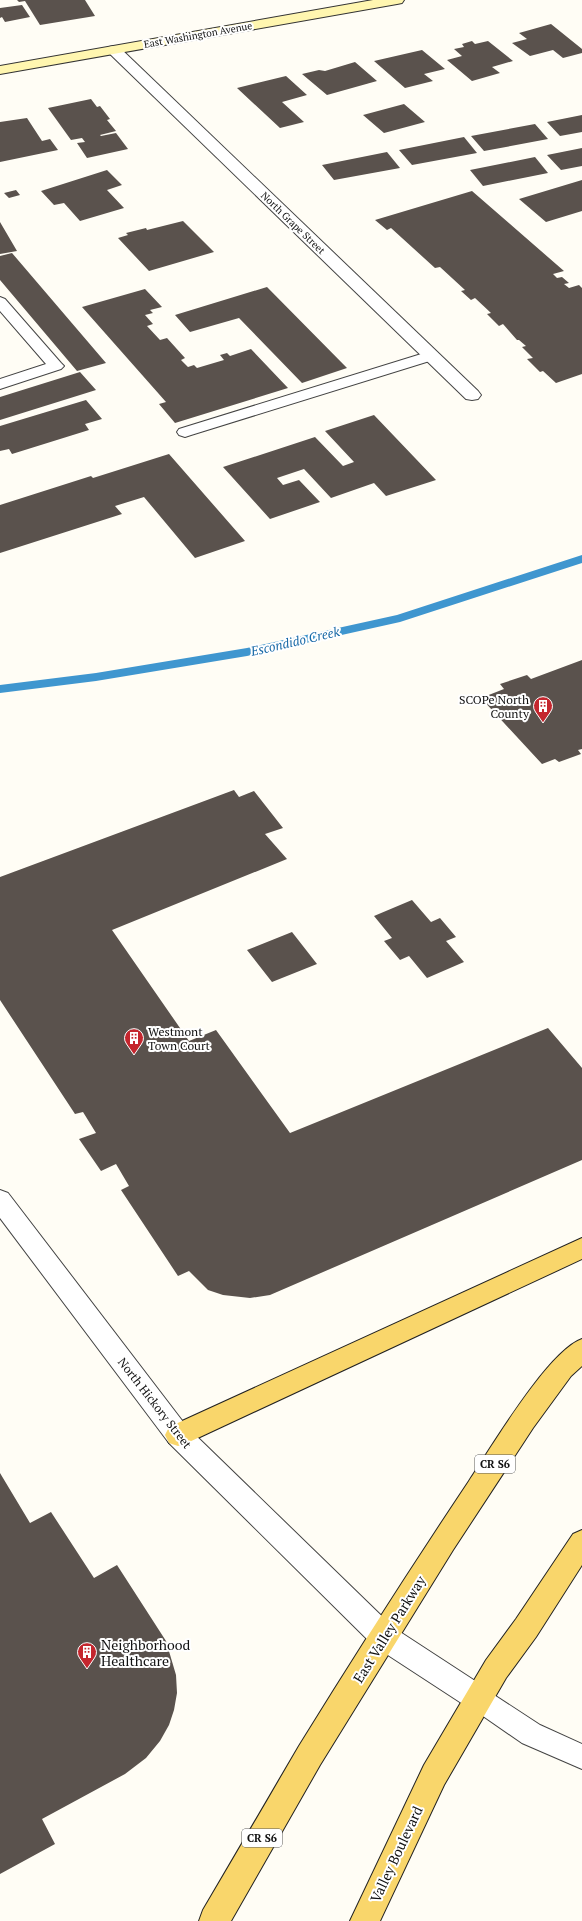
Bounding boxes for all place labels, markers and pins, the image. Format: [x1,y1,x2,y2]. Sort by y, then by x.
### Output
place label: SCOPe North County [459,692,530,721]
building icon: SCOPe North County [532,695,554,723]
place label: Westmont Town Court [148,1024,211,1053]
building icon: Westmont Town Court [123,1027,145,1055]
place label: Neighborhood Healthcare [101,1635,191,1670]
building icon: Neighborhood Healthcare [76,1641,98,1669]

